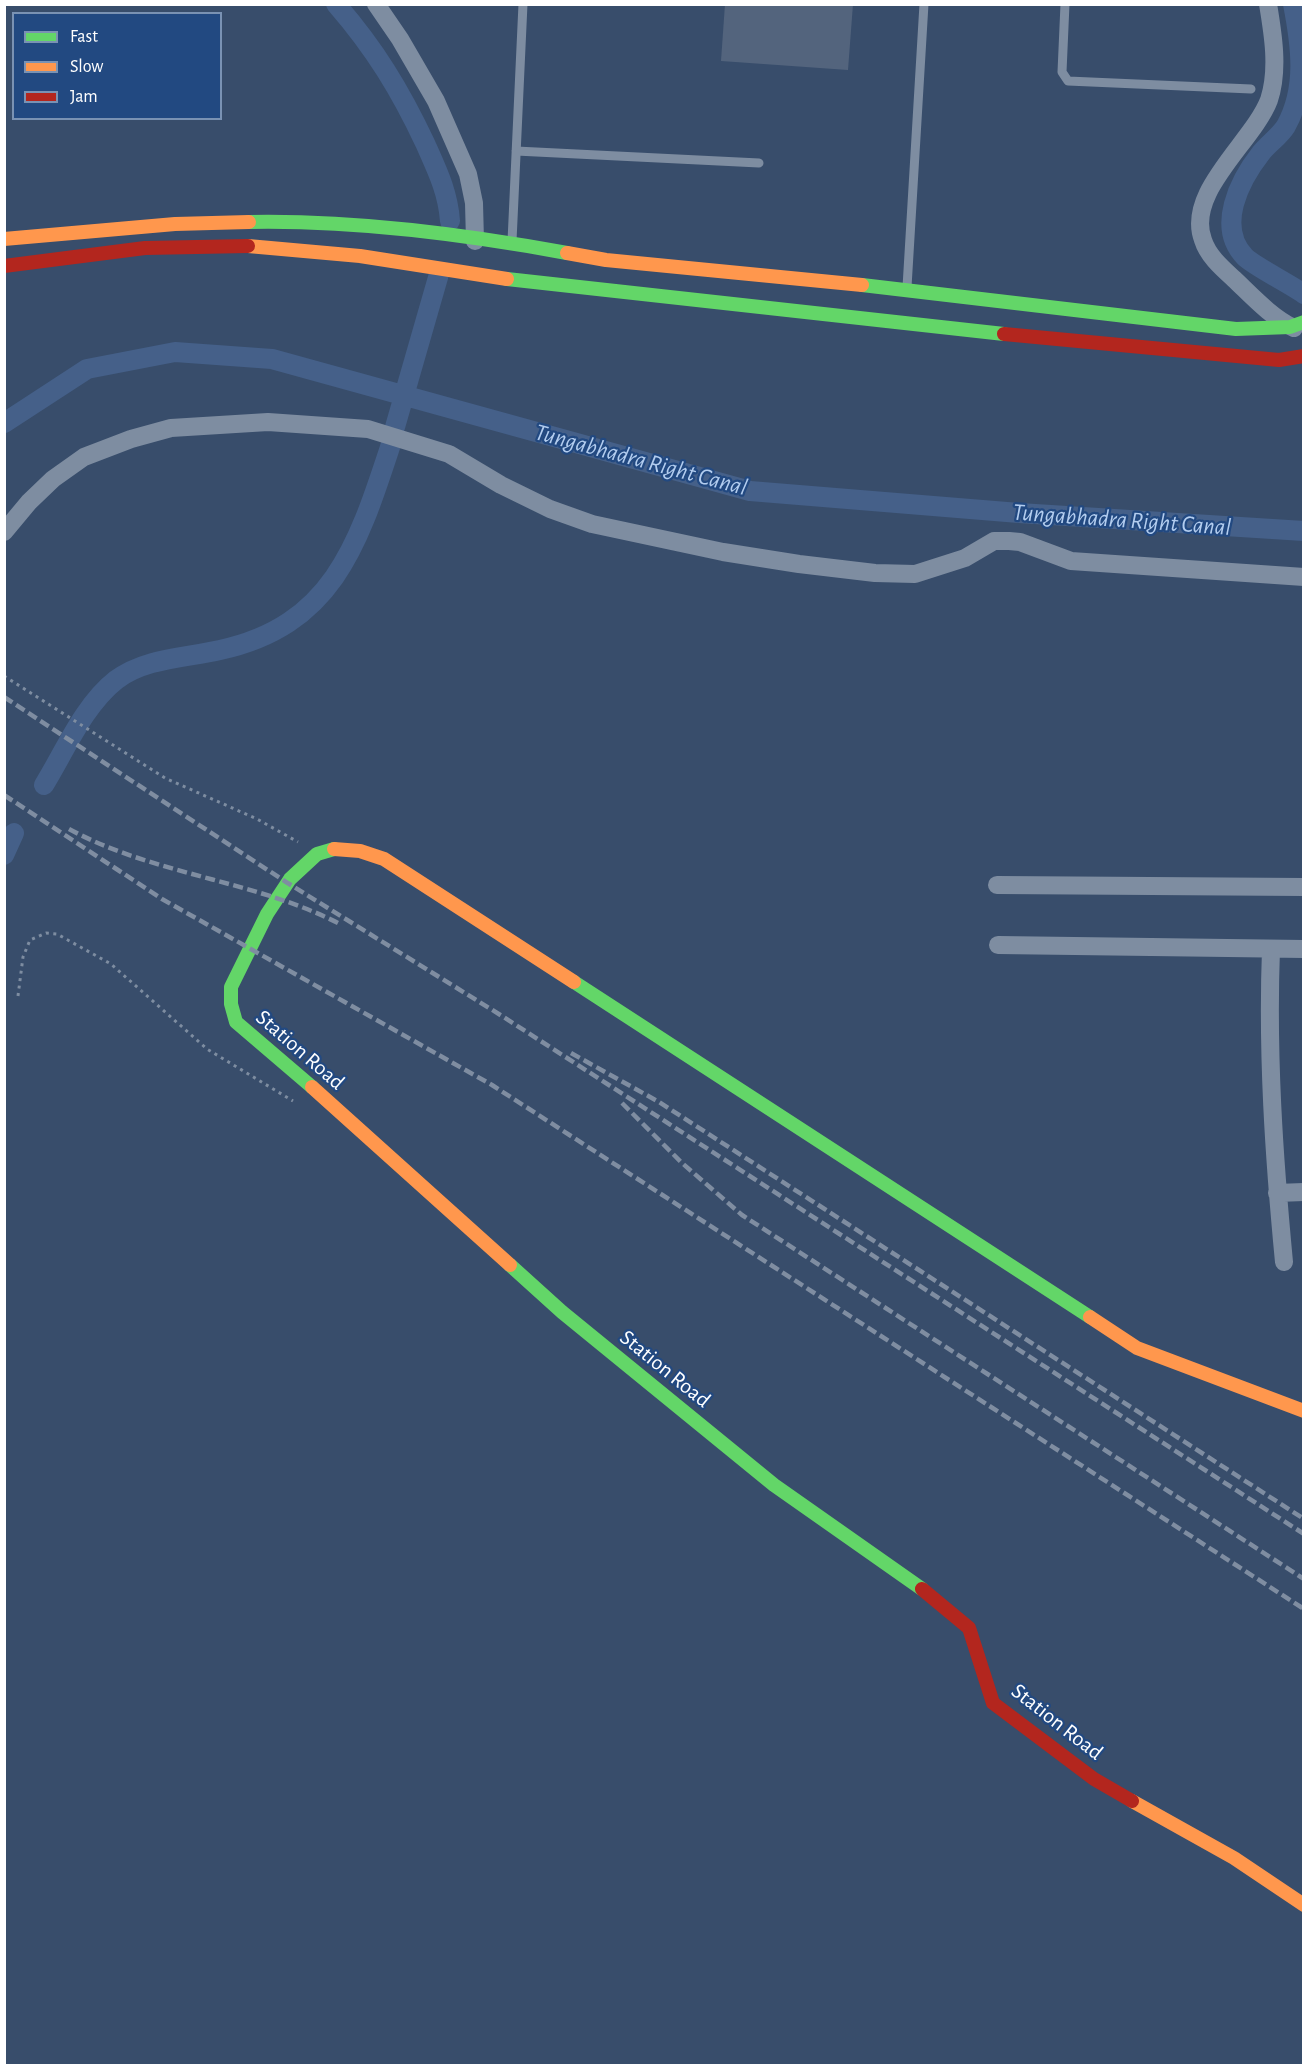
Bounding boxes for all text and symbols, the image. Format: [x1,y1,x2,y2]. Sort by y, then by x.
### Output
legend [12,12,222,120]
text: Fast [70,28,98,46]
text: Slow [70,58,103,76]
text: Jam [70,88,98,106]
water label: Tungabhadra Right Canal [532,418,750,502]
water label: Tungabhadra Right Canal [1012,498,1232,542]
street label: Station Road [250,1004,350,1096]
street label: Station Road [614,1324,716,1414]
street label: Station Road [1006,1678,1108,1766]

